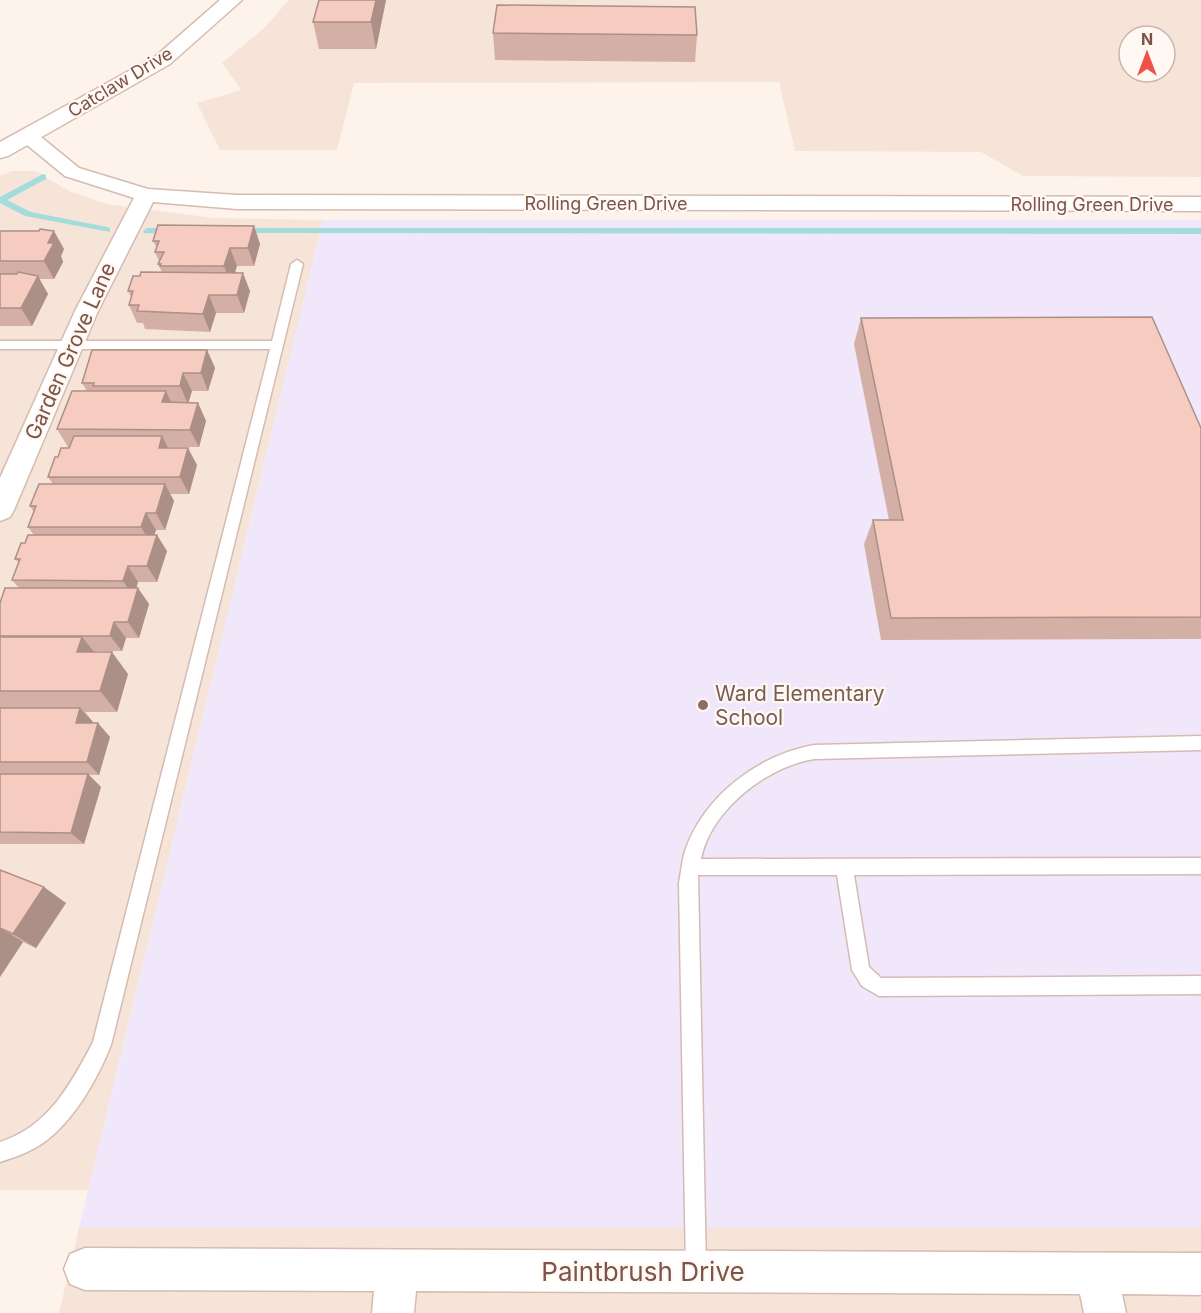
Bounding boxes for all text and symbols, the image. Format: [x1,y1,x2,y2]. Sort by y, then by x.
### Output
north arrow [1117,24,1177,84]
text: N [1141,29,1153,49]
street label: Catclaw Drive [64,43,176,121]
street label: Rolling Green Drive [524,193,688,214]
street label: Rolling Green Drive [1010,194,1174,215]
street label: Garden Grove Lane [20,258,120,444]
place label: Ward Elementary School [715,681,885,730]
marker: Ward Elementary School [696,698,710,712]
street label: Paintbrush Drive [541,1256,745,1287]

